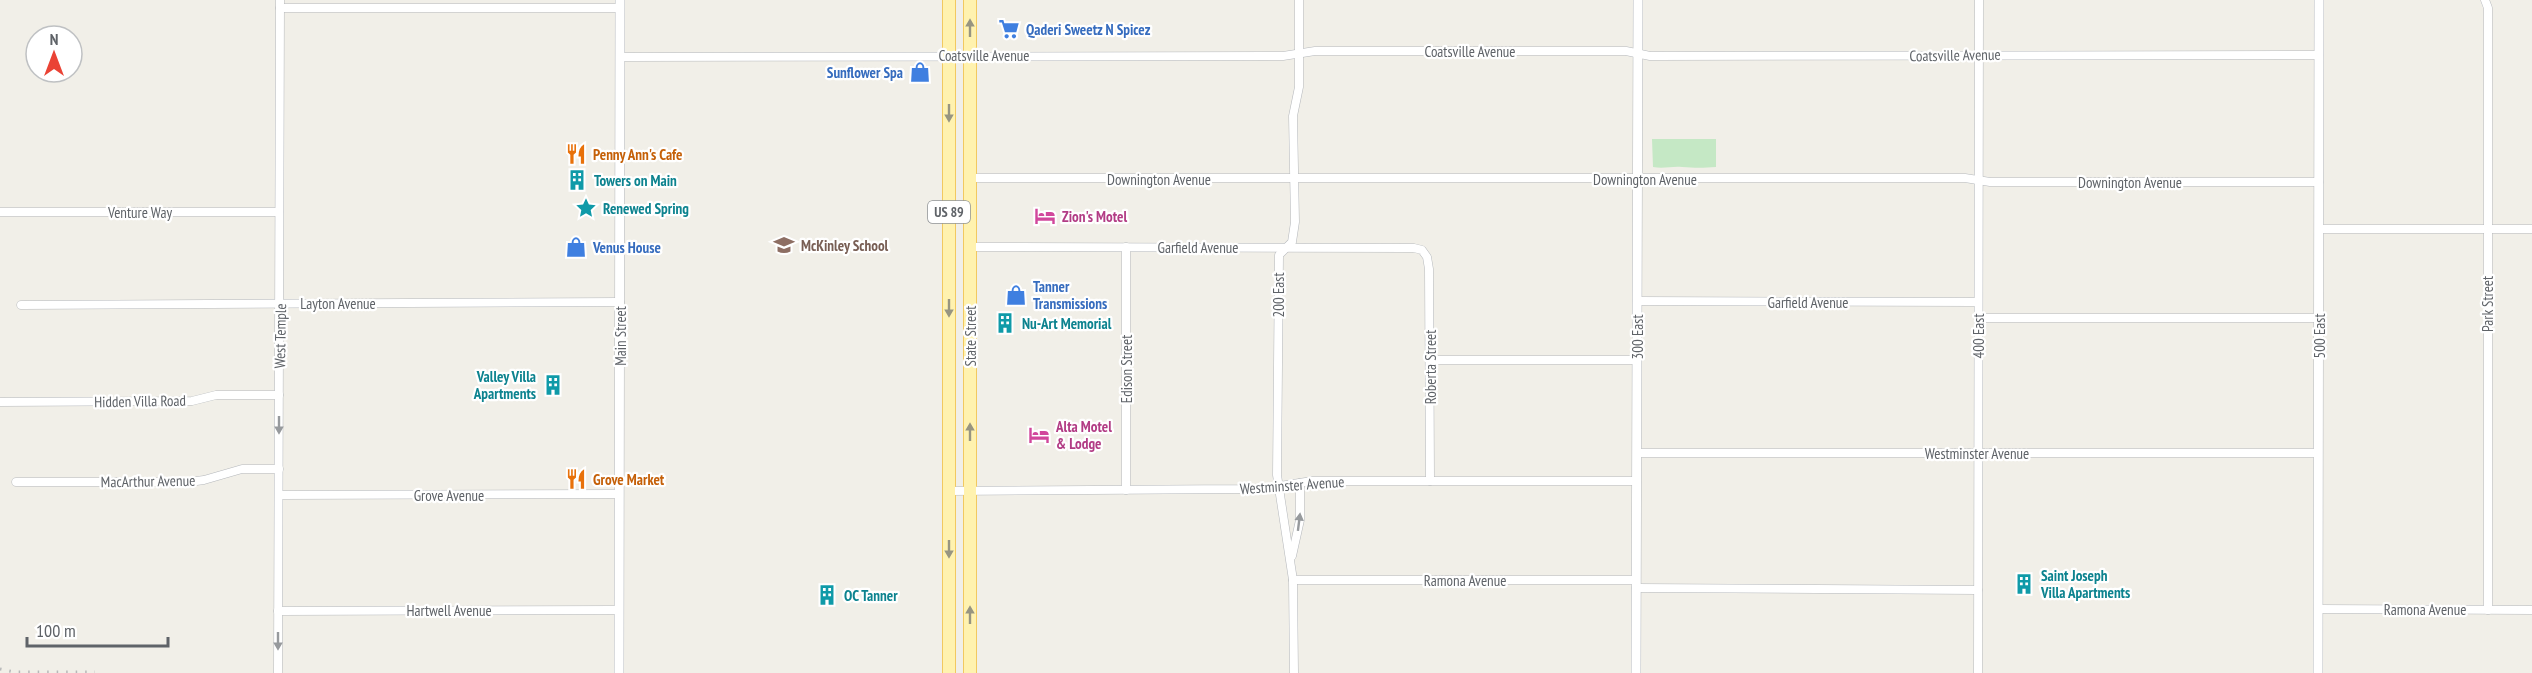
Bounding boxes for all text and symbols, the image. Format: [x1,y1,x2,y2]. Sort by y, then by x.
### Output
supermarket icon: Qaderi Sweetz N Spicez [997,17,1021,41]
one-way arrow [965,18,975,37]
place label: Qaderi Sweetz N Spicez [1026,20,1151,39]
north arrow [24,24,84,84]
text: N [50,29,58,49]
street label: Coatsville Avenue [1424,42,1516,61]
street label: Coatsville Avenue [1909,45,2001,65]
street label: Coatsville Avenue [938,46,1030,65]
shop icon: Sunflower Spa [908,60,932,84]
place label: Sunflower Spa [827,63,903,82]
one-way arrow [944,104,954,123]
restaurant icon: Penny Ann's Cafe [564,142,588,166]
place label: Penny Ann's Cafe [593,145,683,164]
building icon: Towers on Main [565,168,589,192]
street label: Downington Avenue [1107,170,1211,189]
street label: Downington Avenue [1593,170,1697,189]
place label: Towers on Main [594,171,677,190]
street label: Downington Avenue [2078,173,2182,192]
place icon: Renewed Spring [574,196,598,220]
place label: Renewed Spring [603,199,689,218]
road number: US 89 [928,201,970,223]
street label: Venture Way [107,203,172,222]
hotel icon: Zion's Motel [1033,204,1057,228]
place label: Zion's Motel [1062,207,1128,226]
school or university icon: McKinley School [772,233,796,257]
shop icon: Venus House [564,235,588,259]
place label: McKinley School [801,236,889,255]
place label: Venus House [592,238,661,257]
street label: Garfield Avenue [1158,238,1238,257]
street label: 200 East [1269,272,1288,318]
street label: Park Street [2478,276,2497,332]
place label: Tanner Transmissions [1033,277,1107,313]
shop icon: Tanner Transmissions [1004,283,1028,307]
street label: Garfield Avenue [1768,293,1848,312]
street label: Layton Avenue [300,294,376,313]
one-way arrow [944,299,954,318]
street label: West Temple [270,303,290,369]
street label: Main Street [611,306,630,366]
street label: State Street [961,306,980,366]
building icon: Nu-Art Memorial [993,311,1017,335]
street label: 400 East [1969,313,1988,359]
street label: 500 East [2310,313,2329,359]
place label: Nu-Art Memorial [1022,314,1112,333]
street label: 300 East [1628,314,1647,360]
street label: Roberta Street [1421,330,1440,404]
street label: Edison Street [1117,335,1136,403]
place label: Valley Villa Apartments [473,367,536,403]
building icon: Valley Villa Apartments [541,373,565,397]
street label: Hidden Villa Road [94,391,186,411]
one-way arrow [274,416,284,435]
place label: Alta Motel & Lodge [1055,417,1112,453]
one-way arrow [965,423,975,442]
hotel icon: Alta Motel & Lodge [1027,423,1051,447]
street label: Westminster Avenue [1925,444,2029,463]
restaurant icon: Grove Market [564,467,588,491]
place label: Grove Market [593,470,665,489]
street label: MacArthur Avenue [101,471,195,491]
street label: Westminster Avenue [1239,472,1345,498]
street label: Grove Avenue [414,486,484,505]
one-way arrow [1294,512,1303,531]
one-way arrow [944,540,954,559]
place label: Saint Joseph Villa Apartments [2040,566,2130,602]
street label: Ramona Avenue [1424,571,1506,590]
building icon: Saint Joseph Villa Apartments [2012,572,2036,596]
building icon: OC Tanner [815,583,839,607]
place label: OC Tanner [844,586,898,605]
street label: Ramona Avenue [2384,600,2466,619]
street label: Hartwell Avenue [406,601,492,620]
one-way arrow [965,605,975,624]
scale bar [27,610,168,648]
text: 100 m [36,619,76,642]
one-way arrow [273,632,283,651]

